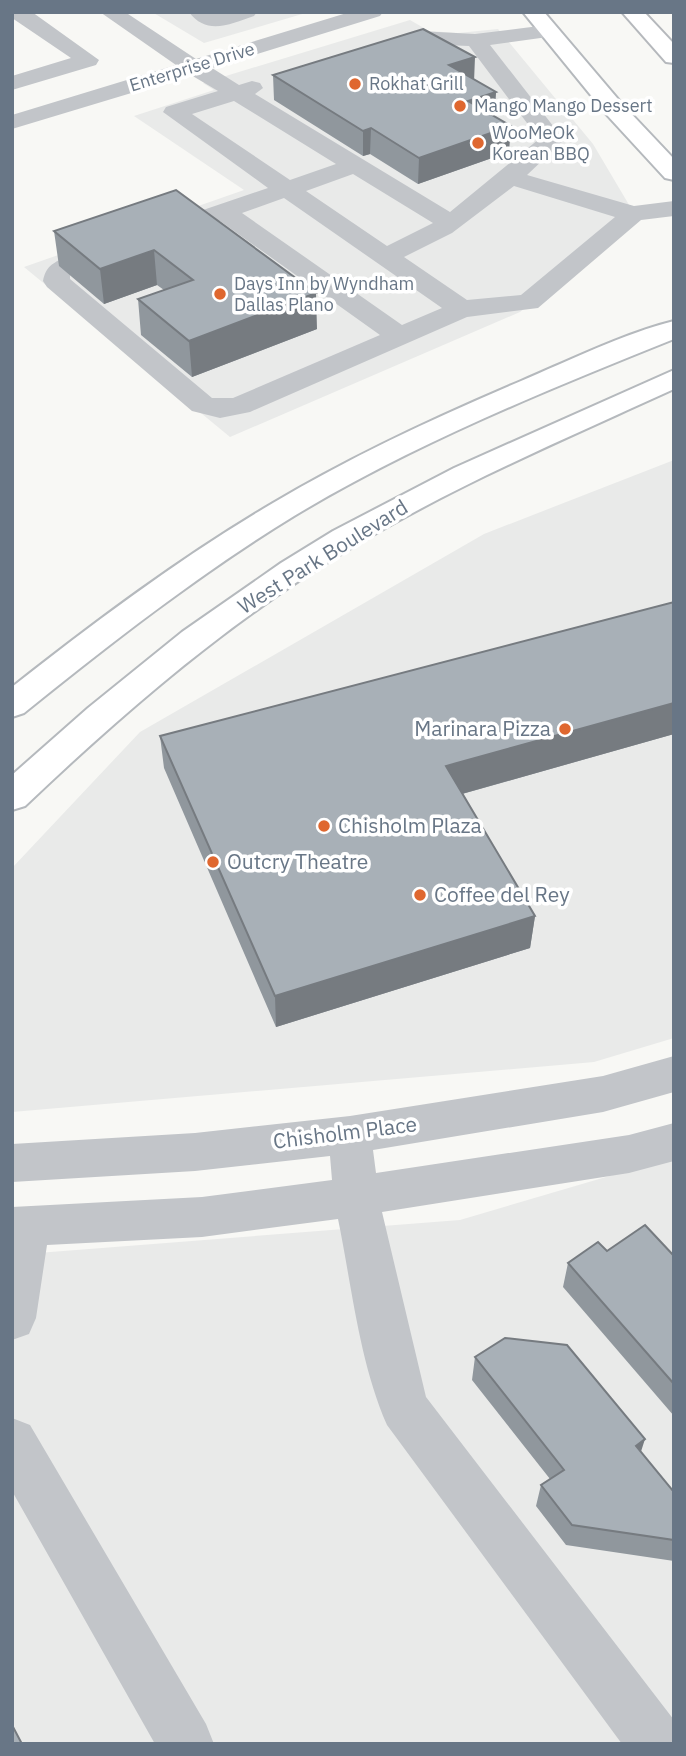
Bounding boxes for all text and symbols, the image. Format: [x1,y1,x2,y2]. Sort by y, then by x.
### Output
street label: Enterprise Drive [126,37,257,96]
place label: Rokhat Grill [369,72,464,95]
marker: Rokhat Grill [347,76,363,92]
place label: Mango Mango Dessert [474,94,653,117]
marker: Mango Mango Dessert [452,98,468,114]
place label: WooMeOk Korean BBQ [492,121,590,165]
marker: WooMeOk Korean BBQ [470,135,486,151]
place label: Days Inn by Wyndham Dallas Plano [234,272,414,316]
marker: Days Inn by Wyndham Dallas Plano [212,286,228,302]
street label: West Park Boulevard [232,493,413,620]
place label: Marinara Pizza [414,714,551,742]
marker: Marinara Pizza [557,721,573,737]
place label: Chisholm Plaza [338,811,482,839]
marker: Chisholm Plaza [316,818,332,834]
place label: Outcry Theatre [227,847,368,875]
marker: Outcry Theatre [205,854,221,870]
place label: Coffee del Rey [434,880,570,908]
marker: Coffee del Rey [412,887,428,903]
street label: Chisholm Place [271,1109,418,1155]

